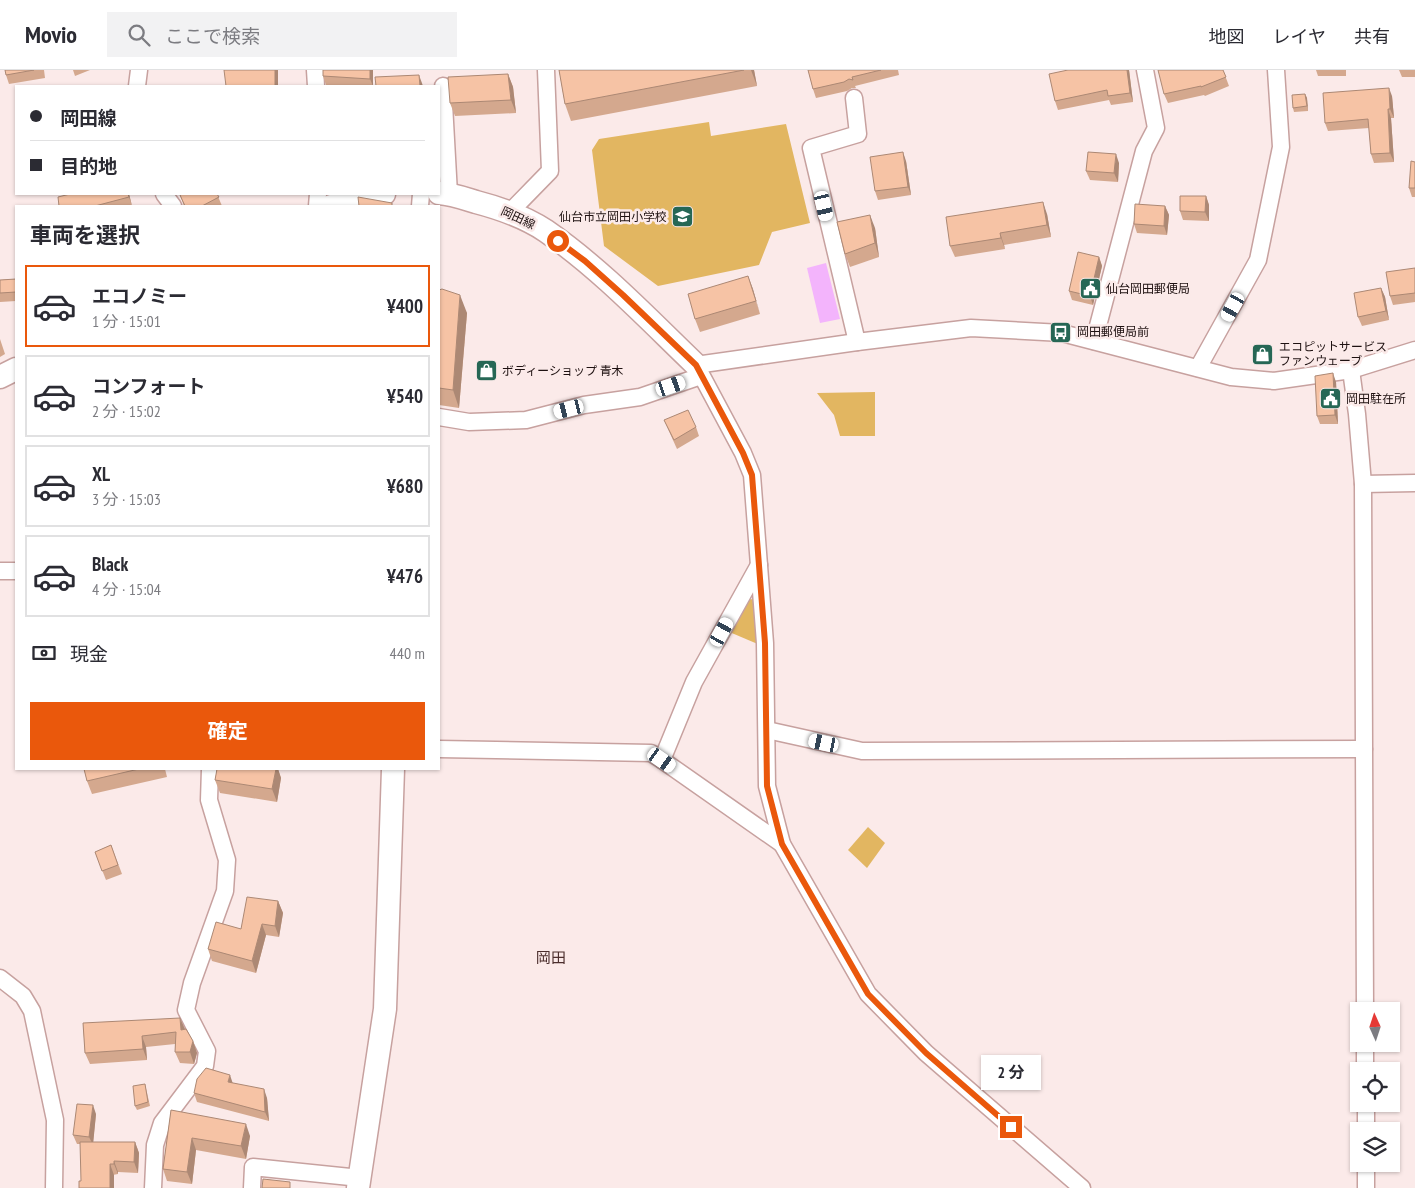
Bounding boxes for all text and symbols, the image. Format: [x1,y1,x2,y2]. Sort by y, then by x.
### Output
search box [107,12,457,57]
text: Movio [25,19,77,50]
icon: search [125,21,153,49]
text: ここで検索 [165,24,260,48]
text: 地図 [1209,25,1245,48]
text: レイヤ [1273,25,1326,48]
text: 共有 [1354,25,1390,48]
text: 岡田線 [60,106,117,130]
text: 目的地 [60,154,117,178]
car [813,190,834,222]
street label: 岡田線 [499,203,538,232]
school or university icon: 仙台市立岡田小学校 [671,205,695,229]
place label: 仙台市立岡田小学校 [559,209,667,224]
text: 車両を選択 [30,221,140,249]
route start [547,230,569,252]
public building icon: 仙台岡田郵便局 [1078,277,1102,301]
place label: 仙台岡田郵便局 [1106,281,1190,296]
icon: car [32,284,77,329]
text: エコノミー [92,284,187,308]
car [1219,290,1246,324]
text: ¥400 [387,294,423,318]
text: 1 分 · 15:01 [92,311,161,331]
bus stop icon: 岡田郵便局前 [1049,320,1073,344]
place label: 岡田郵便局前 [1077,324,1149,339]
place label: エコピットサービス ファンウェーブ [1279,339,1387,368]
shop icon: エコピットサービス ファンウェーブ [1251,342,1275,366]
shop icon: ボディーショップ 青木 [474,359,498,383]
place label: ボディーショップ 青木 [502,363,623,378]
icon: car [32,374,77,419]
text: コンフォート [92,374,205,398]
car [654,374,687,398]
text: ¥540 [387,384,423,408]
public building icon: 岡田駐在所 [1318,387,1342,411]
place label: 岡田駐在所 [1346,391,1406,406]
car [552,398,585,420]
text: 2 分 · 15:02 [92,401,161,421]
text: XL [92,462,110,486]
icon: car [32,464,77,509]
text: ¥680 [387,474,423,498]
text: 3 分 · 15:03 [92,489,161,509]
text: Black [92,552,128,576]
icon: car [32,554,77,599]
text: ¥476 [387,564,423,588]
text: 4 分 · 15:04 [92,579,161,599]
car [708,615,735,649]
icon: cash [30,639,58,667]
text: 現金 [70,642,108,666]
text: 440 m [390,643,425,663]
button: 確定 [30,702,425,760]
car [807,733,840,753]
car [645,745,678,775]
district label: 岡田 [536,948,566,967]
north arrow [1350,1002,1400,1052]
map controls [1350,1002,1400,1172]
callout: 2 分 [981,1054,1041,1090]
text: 2 分 [998,1062,1024,1082]
button: locate [1350,1062,1400,1112]
route end [1000,1116,1022,1138]
button: layers [1350,1122,1400,1172]

